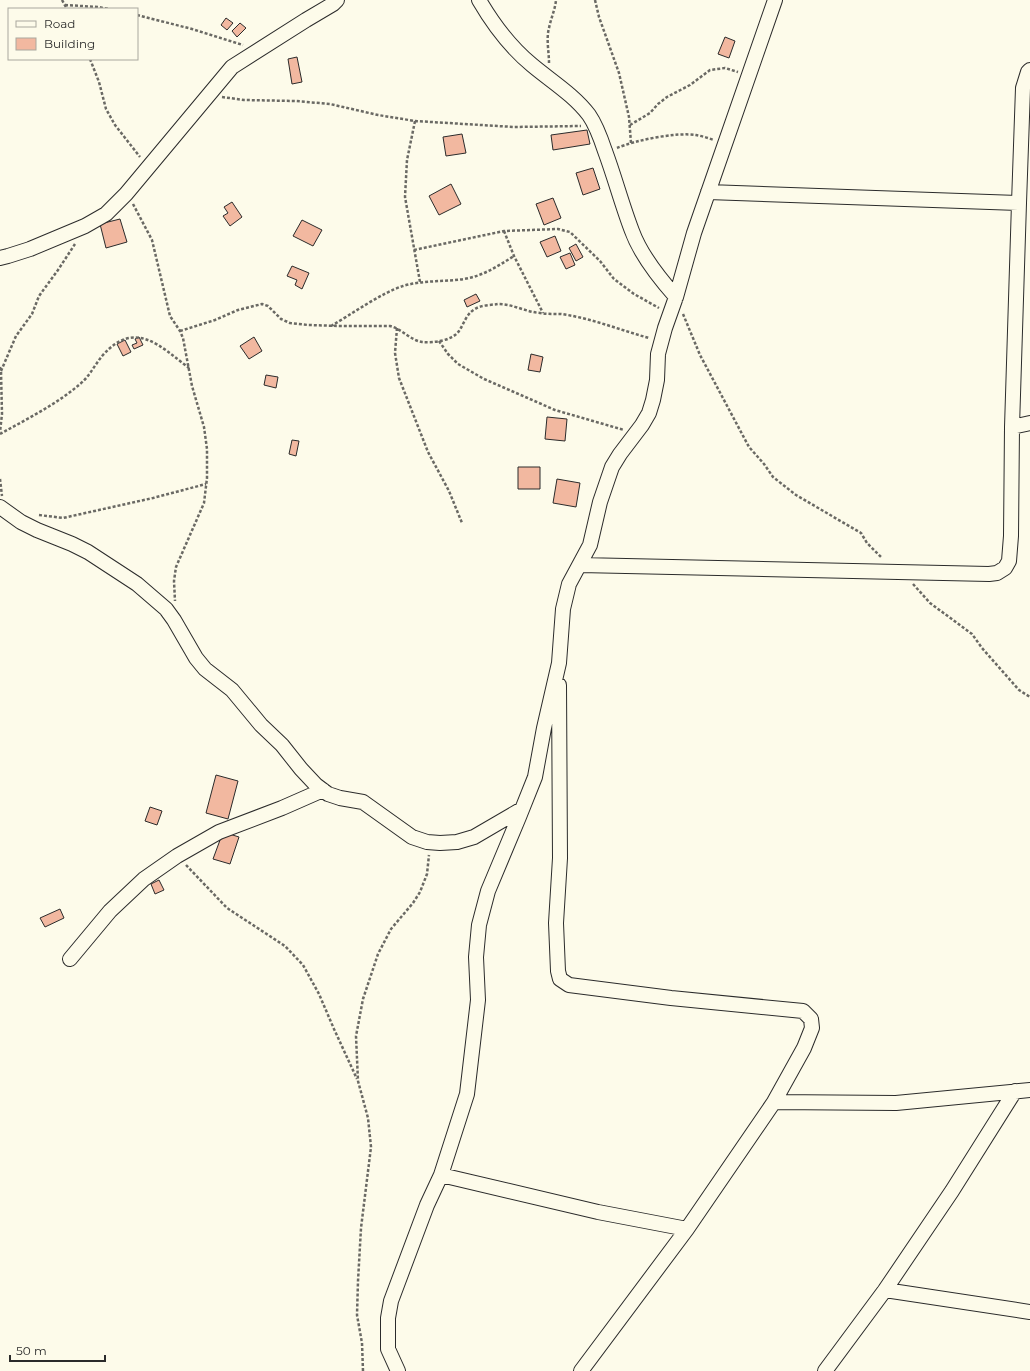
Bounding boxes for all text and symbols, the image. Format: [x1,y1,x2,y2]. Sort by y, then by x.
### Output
legend [8,8,138,60]
text: Road [44,16,75,31]
text: Building [44,36,95,51]
scale bar [10,1337,105,1363]
text: 50 m [16,1343,47,1358]

